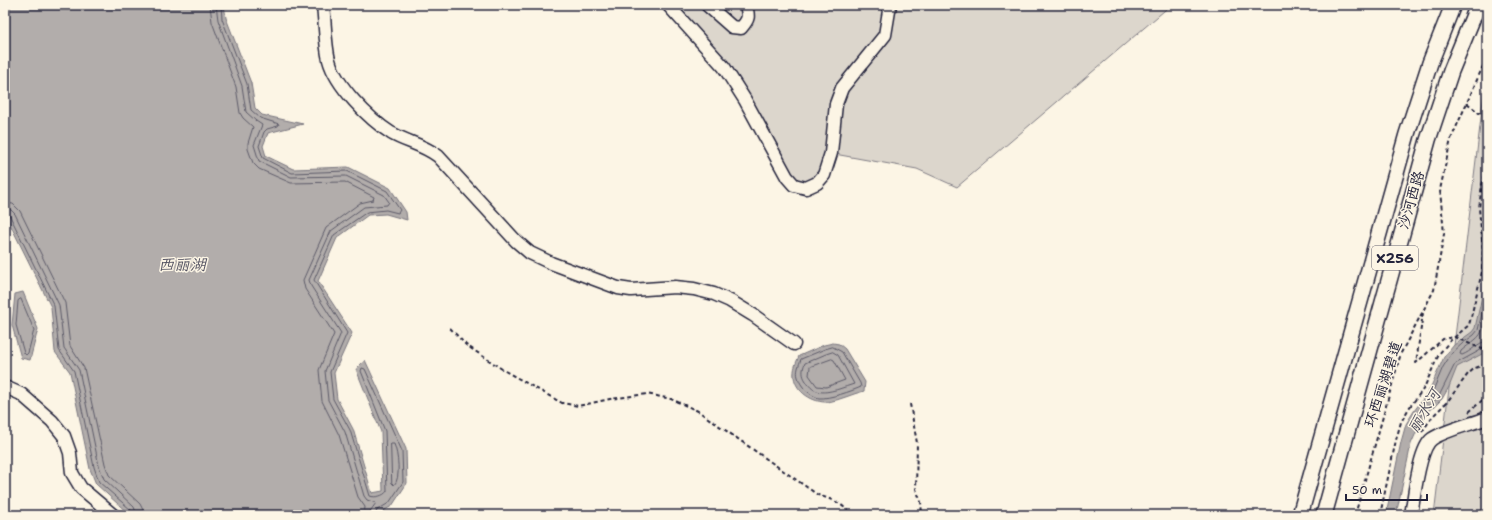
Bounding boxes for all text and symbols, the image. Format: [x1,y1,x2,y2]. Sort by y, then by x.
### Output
street label: 沙河西路 [1393,168,1429,232]
road number: X256 [1372,246,1418,270]
water label: 西丽湖 [158,254,208,275]
street label: 环西丽湖碧道 [1360,338,1406,430]
water label: 丽水河 [1403,382,1447,437]
scale bar [1346,476,1427,502]
text: 50 m [1352,482,1382,498]

